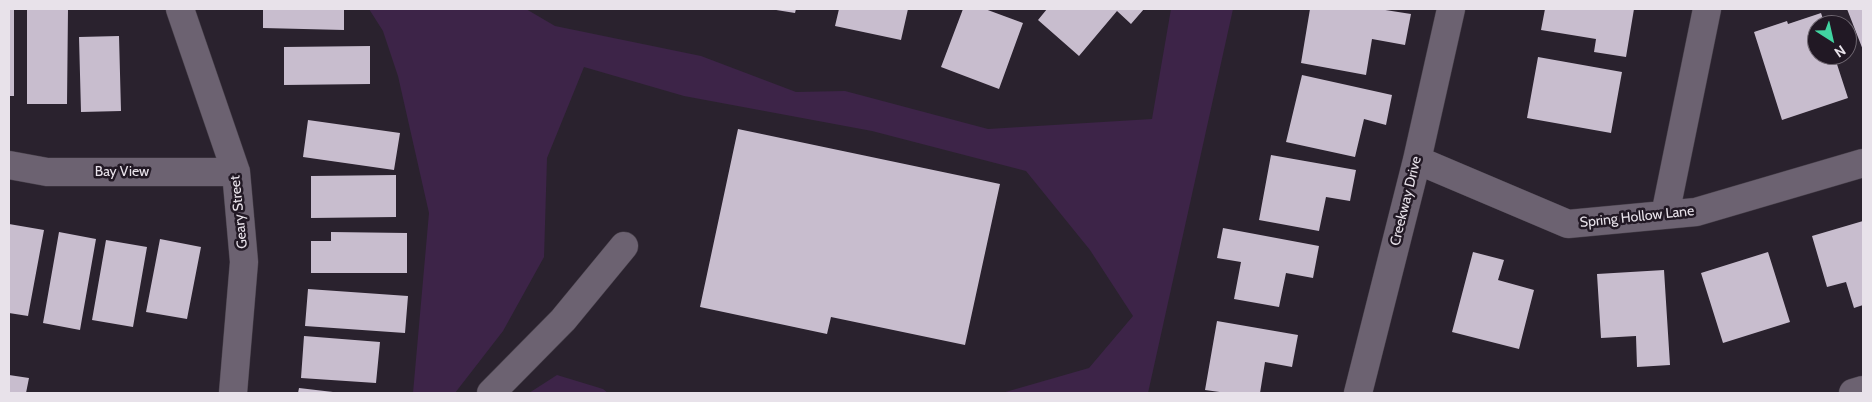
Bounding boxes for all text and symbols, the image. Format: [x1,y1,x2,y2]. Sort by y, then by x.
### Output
north arrow [1807,15,1857,65]
text: N [1831,41,1849,62]
street label: Creekway Drive [1387,155,1425,247]
street label: Bay View [95,164,149,180]
street label: Geary Street [227,174,251,250]
street label: Spring Hollow Lane [1579,203,1695,231]

